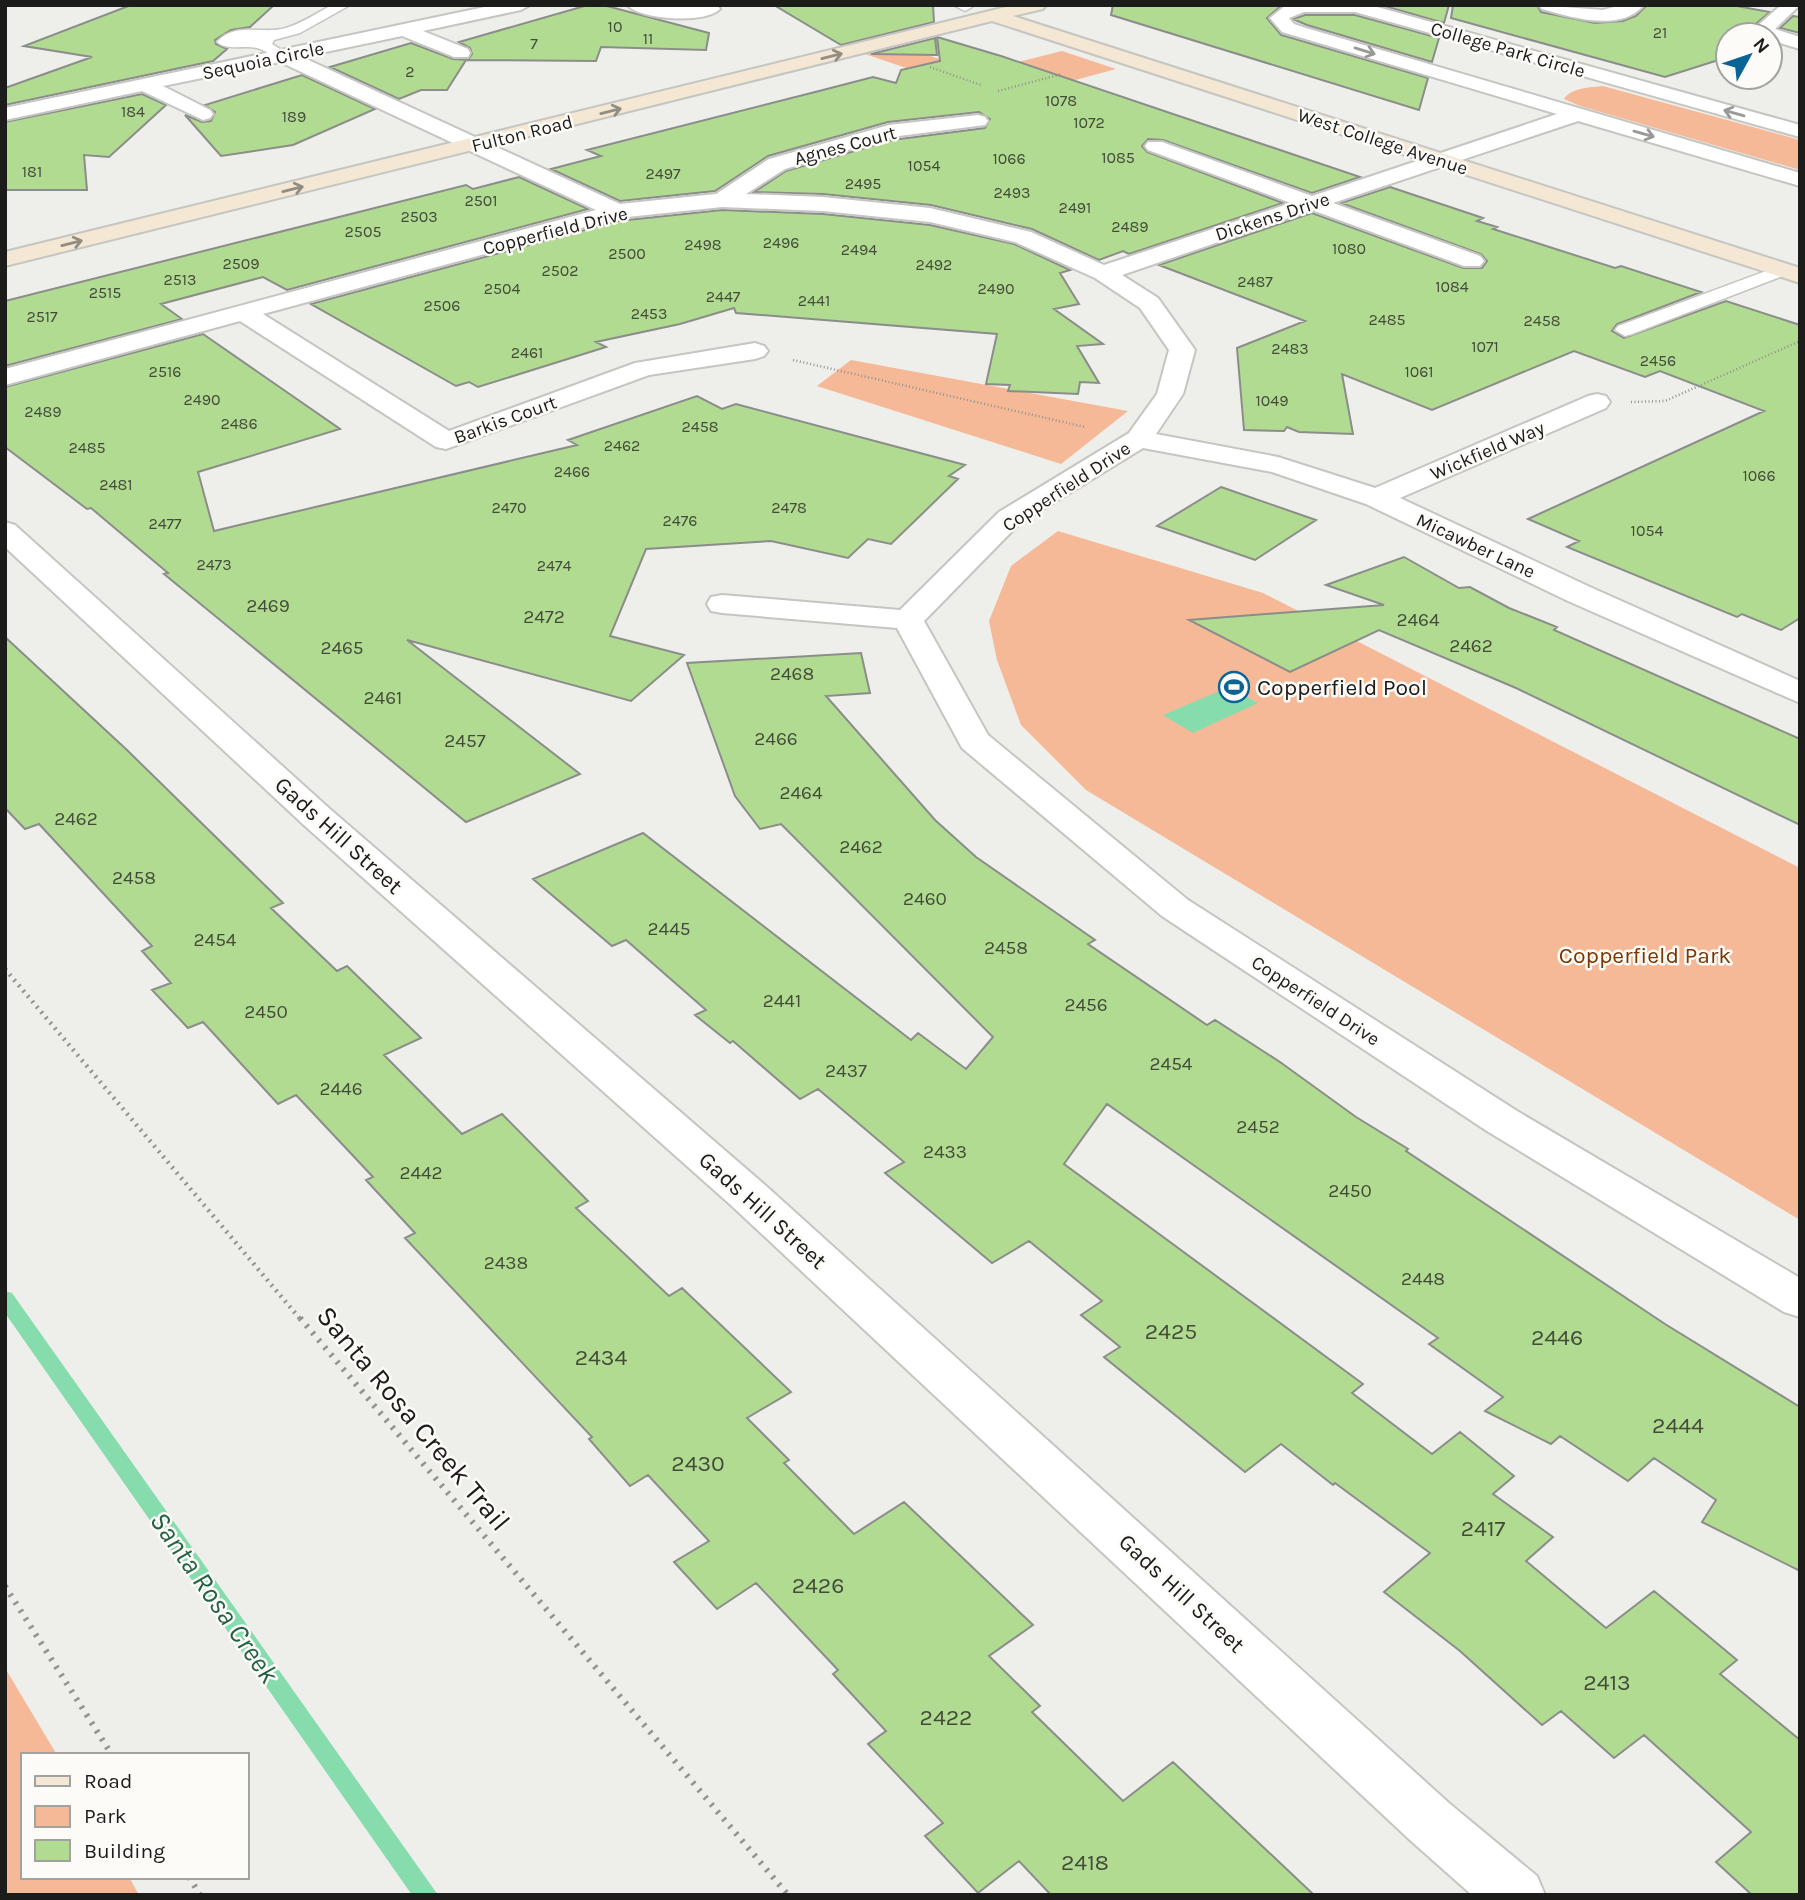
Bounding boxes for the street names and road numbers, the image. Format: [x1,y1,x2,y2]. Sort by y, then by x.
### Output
street label: College Park Circle [1428,17,1587,83]
street label: Sequoia Circle [200,37,326,85]
street label: West College Avenue [1295,104,1471,180]
street label: Fulton Road [469,111,575,157]
street label: Agnes Court [792,122,899,170]
street label: Dickens Drive [1212,188,1332,246]
street label: Copperfield Drive [481,202,630,260]
street label: Barkis Court [451,391,560,449]
street label: Wickfield Way [1427,417,1548,485]
street label: Copperfield Drive [998,437,1135,536]
street label: Micawber Lane [1413,509,1539,583]
street label: Gads Hill Street [269,771,408,900]
street label: Copperfield Drive [1247,951,1384,1050]
street label: Gads Hill Street [693,1146,832,1275]
street label: Santa Rosa Creek Trail [310,1299,517,1537]
street label: Gads Hill Street [1113,1528,1250,1659]

